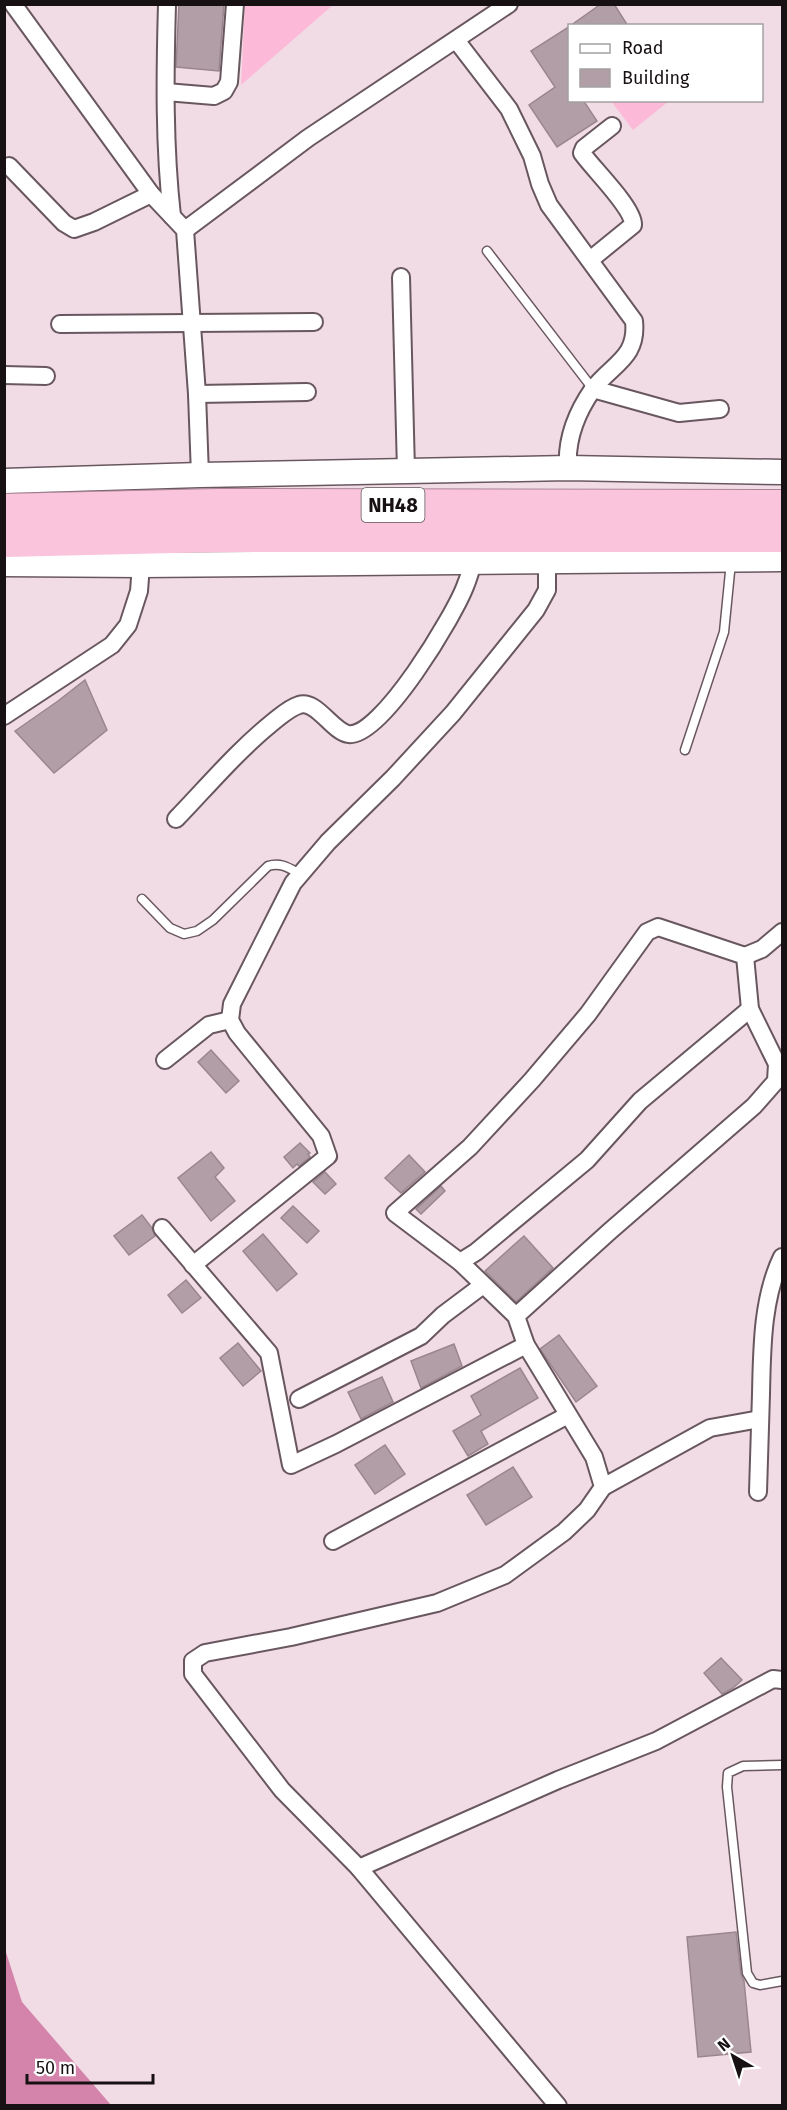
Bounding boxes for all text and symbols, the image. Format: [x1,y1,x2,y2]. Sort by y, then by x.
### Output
legend [568,24,763,102]
text: Road [622,37,664,59]
text: Building [622,67,690,89]
road number: NH48 [362,488,424,522]
north arrow [703,2026,763,2086]
text: N [714,2034,734,2055]
scale bar [27,2047,153,2085]
text: 50 m [36,2057,75,2079]

